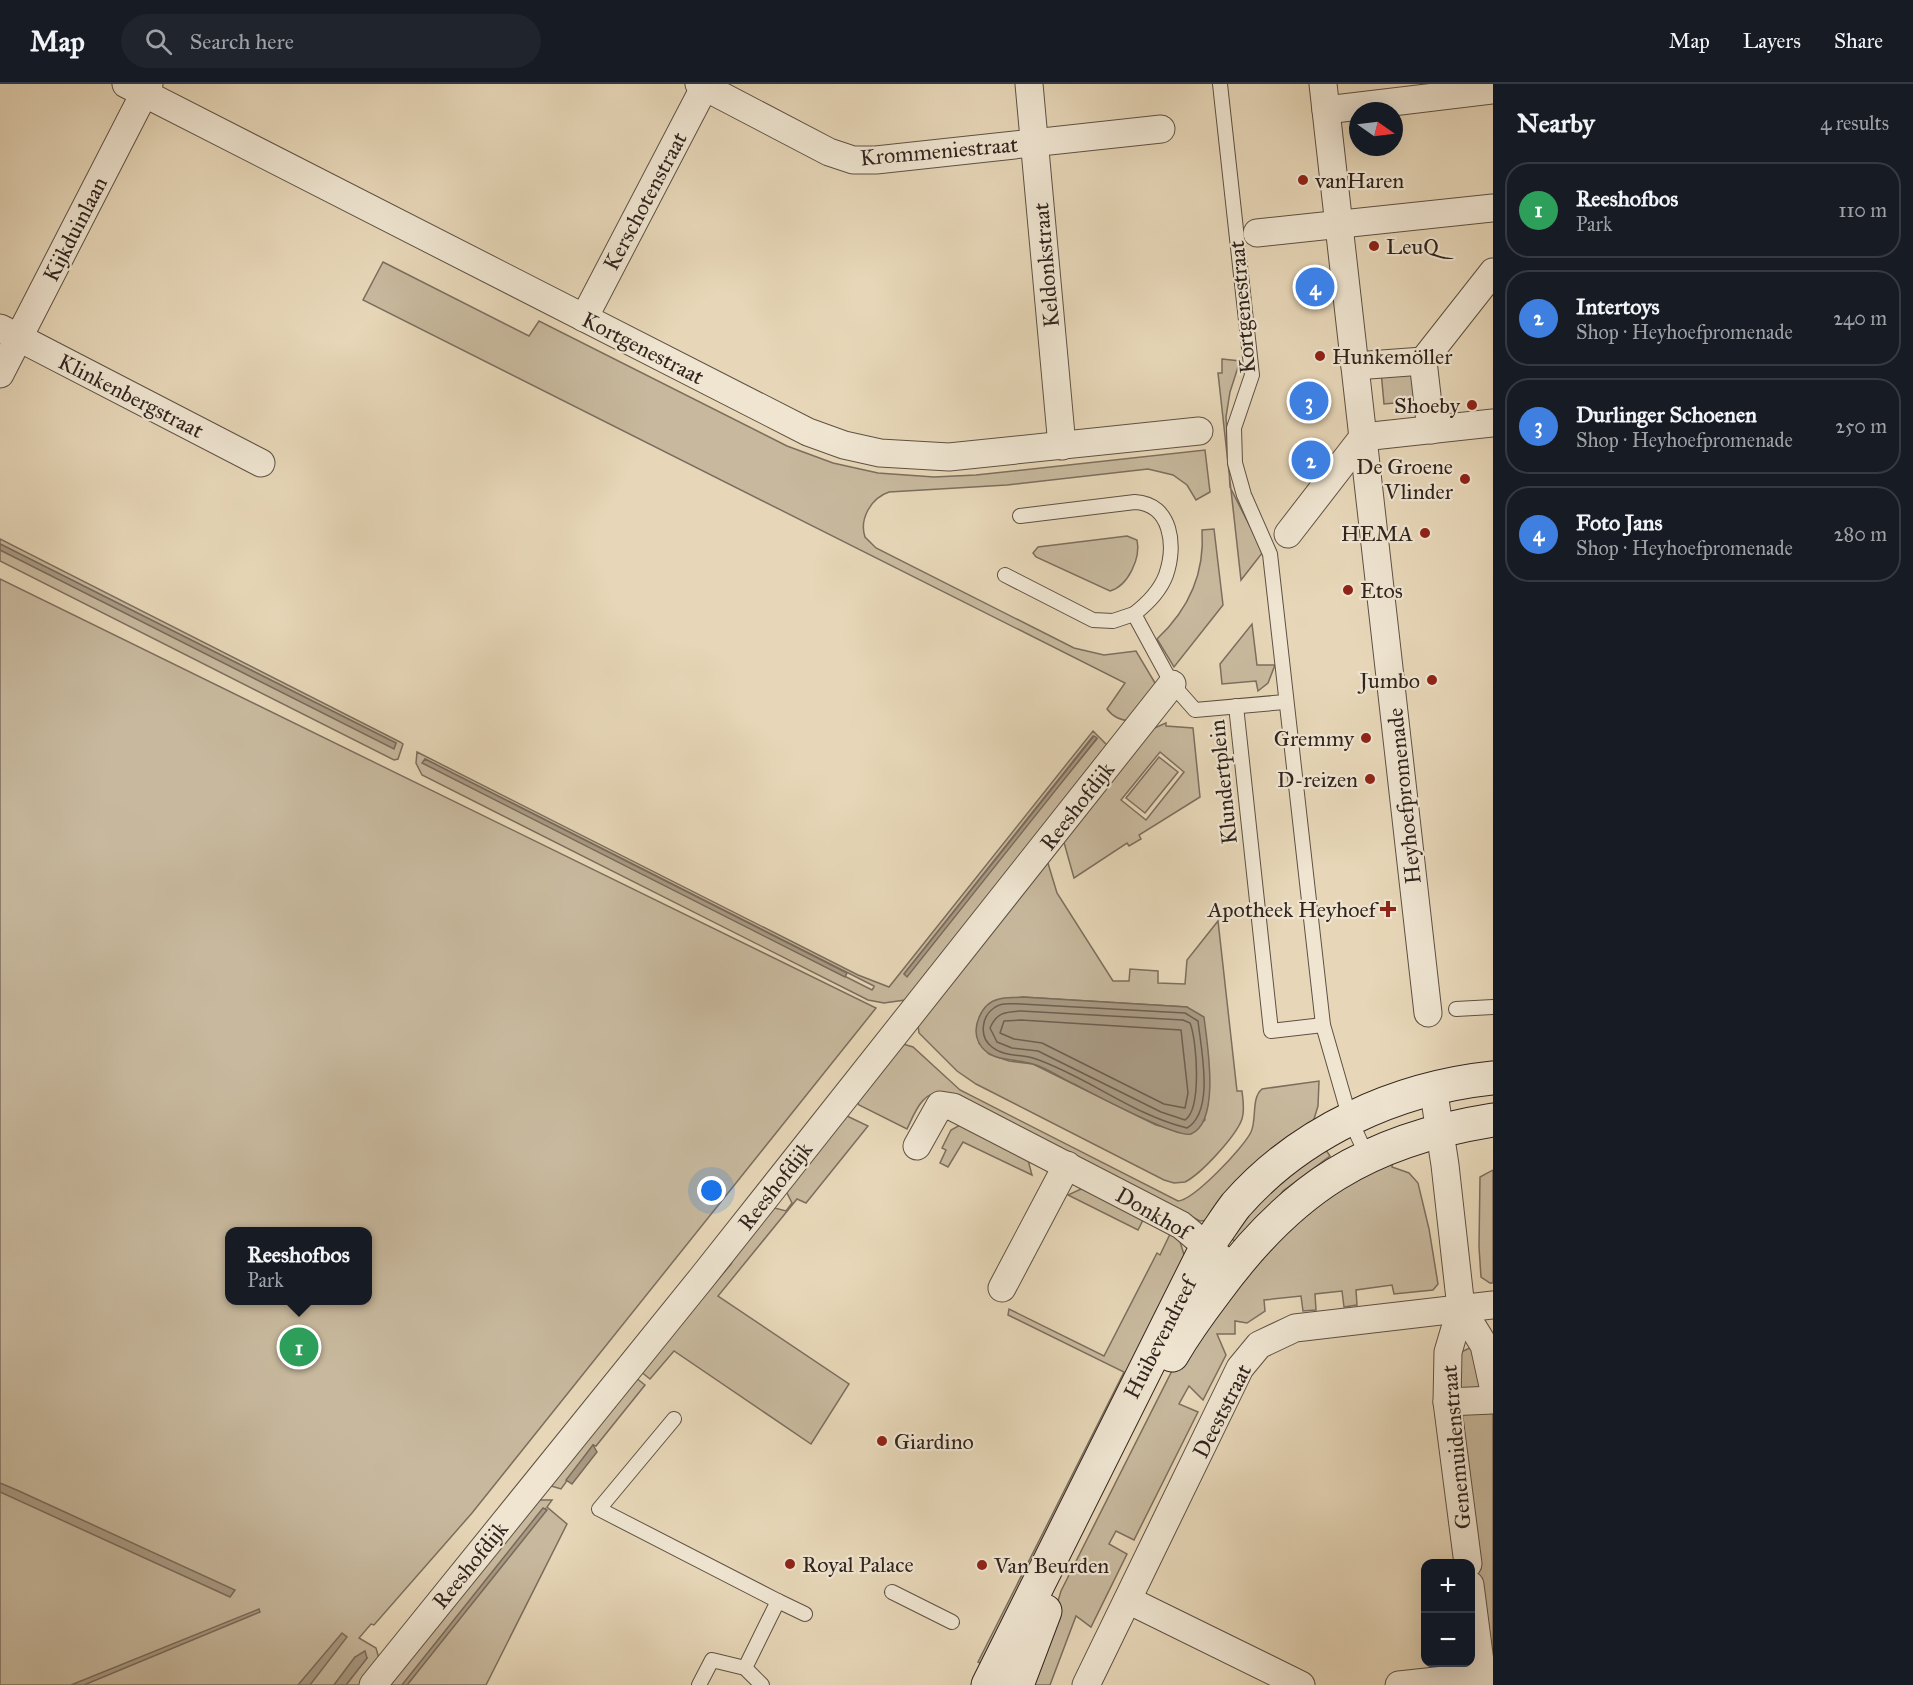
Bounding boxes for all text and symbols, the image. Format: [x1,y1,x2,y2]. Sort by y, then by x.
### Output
search box [121,14,541,68]
text: Map [30,24,85,59]
icon: search [142,25,175,58]
text: Search here [190,28,294,55]
text: Map [1669,28,1710,54]
text: Layers [1743,28,1801,54]
text: Share [1834,28,1883,54]
north arrow [1349,102,1403,156]
text: Nearby [1517,107,1595,139]
text: 4 results [1820,111,1889,135]
street label: Kerschotenstraat [597,127,693,275]
street label: Krommeniestraat [859,131,1019,171]
place label: vanHaren [1314,167,1404,194]
street label: Kijkduinlaan [37,172,113,286]
marker: vanHaren [1296,173,1310,187]
text: Reeshofbos [1576,185,1678,212]
text: 1 [1535,198,1542,222]
text: 110 m [1839,198,1887,222]
street label: Keldonkstraat [1027,201,1065,329]
text: Park [1576,212,1612,236]
place label: LeuQ [1386,233,1454,260]
street label: Kortgenestraat [1223,239,1261,375]
marker: LeuQ [1367,239,1381,253]
pin: 4 [1296,264,1334,310]
text: Intertoys [1576,293,1660,320]
street label: Kortgenestraat [577,306,709,390]
text: 2 [1534,306,1543,330]
text: 240 m [1833,306,1887,330]
text: Shop · Heyhoefpromenade [1576,320,1793,344]
place label: Hunkemöller [1332,343,1453,370]
street label: Klinkenbergstraat [54,348,208,444]
marker: Hunkemöller [1313,349,1327,363]
pin: 3 [1290,378,1328,424]
place label: Shoeby [1394,392,1461,419]
marker: Shoeby [1465,398,1479,412]
text: Durlinger Schoenen [1576,401,1757,428]
text: 3 [1535,414,1543,438]
text: 250 m [1835,414,1887,438]
text: Shop · Heyhoefpromenade [1576,428,1793,452]
pin: 2 [1292,438,1330,482]
place label: De Groene Vlinder [1356,453,1454,505]
marker: De Groene Vlinder [1458,472,1472,486]
text: Foto Jans [1576,509,1663,536]
place label: HEMA [1341,520,1413,547]
text: 4 [1533,522,1544,546]
text: 280 m [1834,522,1887,546]
marker: HEMA [1418,526,1432,540]
text: Shop · Heyhoefpromenade [1576,536,1793,560]
place label: Etos [1360,577,1403,604]
marker: Etos [1341,583,1355,597]
place label: Jumbo [1358,667,1420,694]
marker: Jumbo [1425,673,1439,687]
street label: Heyhoefpromenade [1381,706,1427,886]
street label: Klundertplein [1203,718,1243,846]
place label: Gremmy [1274,725,1355,752]
marker: Gremmy [1359,731,1373,745]
street label: Reeshofdijk [1034,756,1120,856]
place label: D-reizen [1277,766,1358,793]
marker: D-reizen [1363,772,1377,786]
place label: Apotheek Heyhoef [1207,896,1380,923]
marker: Apotheek Heyhoef [1381,902,1395,916]
street label: Reeshofdijk [732,1136,818,1236]
your location [697,1176,726,1205]
street label: Donkhof [1111,1181,1198,1247]
popup [225,1227,372,1305]
text: Reeshofbos [247,1241,350,1268]
text: Park [247,1268,284,1292]
street label: Huibevendreef [1118,1270,1204,1403]
pin: 1 [280,1324,318,1370]
street label: Deeststraat [1187,1359,1257,1463]
street label: Genemuidenstraat [1435,1363,1477,1530]
place label: Giardino [894,1428,974,1455]
marker: Giardino [875,1434,889,1448]
street label: Reeshofdijk [427,1515,514,1614]
place label: Royal Palace [802,1551,914,1578]
place label: Van Beurden [993,1552,1109,1579]
marker: Royal Palace [783,1557,797,1571]
marker: Van Beurden [975,1558,989,1572]
map controls [1421,1559,1475,1667]
button: + [1421,1559,1475,1613]
button: − [1421,1613,1475,1667]

